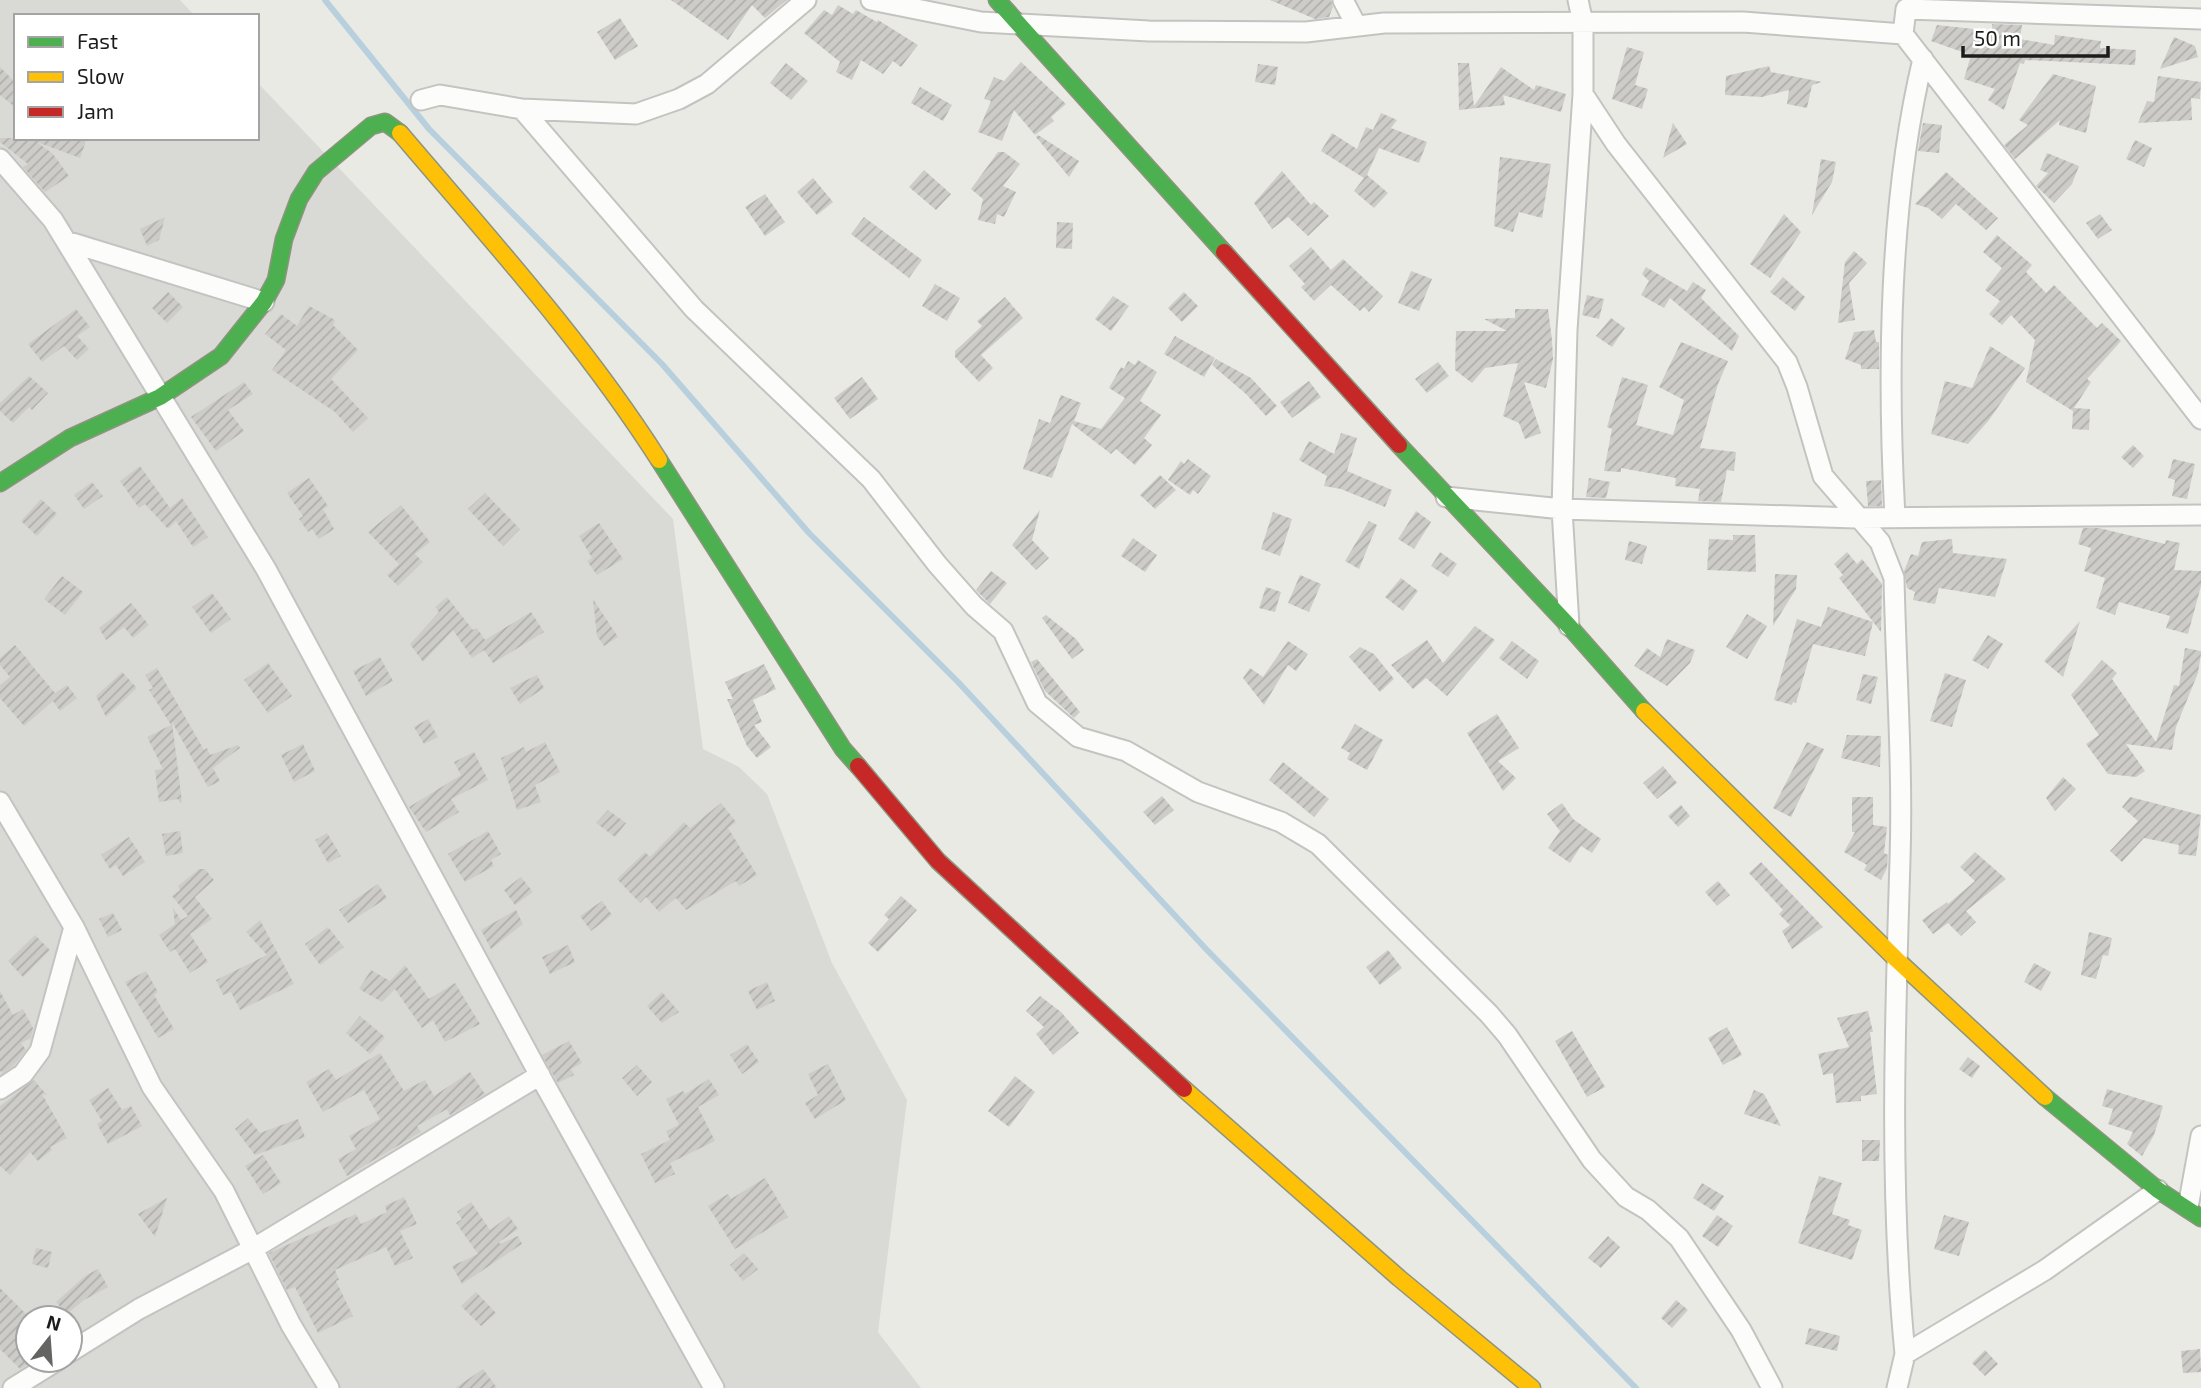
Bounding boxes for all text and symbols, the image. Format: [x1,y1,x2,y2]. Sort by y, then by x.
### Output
legend [14,14,259,140]
scale bar [1963,14,2108,58]
text: 50 m [1974,25,2021,50]
text: Fast [77,28,118,53]
text: Slow [77,63,124,88]
text: Jam [77,98,114,123]
north arrow [14,1304,84,1374]
text: N [44,1309,64,1335]

